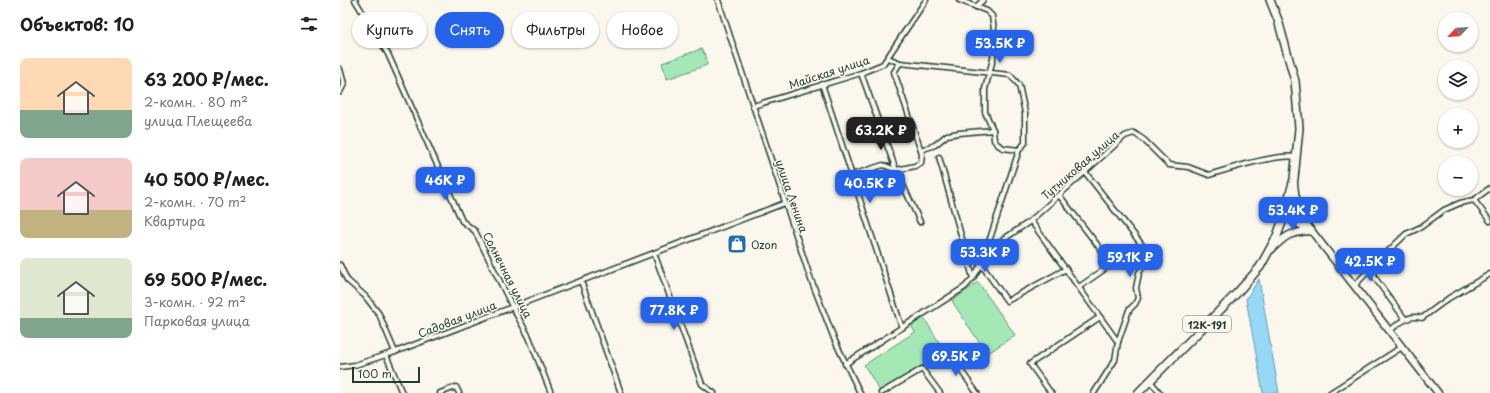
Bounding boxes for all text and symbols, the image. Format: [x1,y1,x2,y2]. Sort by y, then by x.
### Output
text: Объектов: 10 [20,11,134,37]
chip: Купить [352,12,427,48]
chip: Снять [435,12,504,48]
chip: Фильтры [512,12,599,48]
chip: Новое [607,12,678,48]
north arrow [1438,12,1478,52]
map controls [1438,12,1478,196]
icon: filters [298,13,320,35]
pin: 53.5K ₽ [963,30,1037,64]
text: 53.5K ₽ [975,33,1025,52]
street label: Майская улица [786,51,872,93]
button: layers [1438,60,1478,100]
text: 63 200 ₽/мес. [144,66,269,92]
icon: home [52,74,100,122]
text: 2-комн. · 80 m² [144,92,248,111]
button: + [1438,108,1478,148]
text: улица Плещеева [144,111,252,130]
pin: 63.2K ₽ [844,117,918,151]
text: 63.2K ₽ [855,120,907,139]
street label: Тутниковая улица [1037,126,1123,204]
button: − [1438,156,1478,196]
street label: улица Ленина [772,157,812,235]
text: 40 500 ₽/мес. [144,166,270,192]
pin: 46K ₽ [417,167,473,201]
text: 46K ₽ [425,170,465,189]
pin: 40.5K ₽ [833,170,907,204]
text: 40.5K ₽ [844,173,896,192]
icon: home [52,174,100,222]
text: 2-комн. · 70 m² [144,192,247,211]
pin: 53.4K ₽ [1256,197,1330,231]
text: 53.4K ₽ [1268,200,1318,219]
text: Квартира [144,211,205,230]
street label: Солнечная улица [479,229,537,321]
shop icon: Ozon [726,233,748,255]
place label: Ozon [751,236,777,253]
pin: 53.3K ₽ [948,239,1022,273]
text: 53.3K ₽ [960,242,1010,261]
pin: 59.1K ₽ [1093,244,1167,278]
text: 59.1K ₽ [1107,247,1153,266]
pin: 42.5K ₽ [1333,248,1407,282]
text: 42.5K ₽ [1345,251,1395,270]
text: 69 500 ₽/мес. [144,266,267,292]
icon: home [52,274,100,322]
text: 3-комн. · 92 m² [144,292,246,311]
street label: Садовая улица [415,296,499,342]
pin: 77.8K ₽ [637,297,711,331]
text: 77.8K ₽ [650,300,698,319]
text: Парковая улица [144,311,250,330]
road number: 12К-191 [1183,316,1231,332]
pin: 69.5K ₽ [919,343,993,377]
text: 69.5K ₽ [932,346,980,365]
scale bar [352,365,420,384]
text: 100 m [358,365,392,382]

